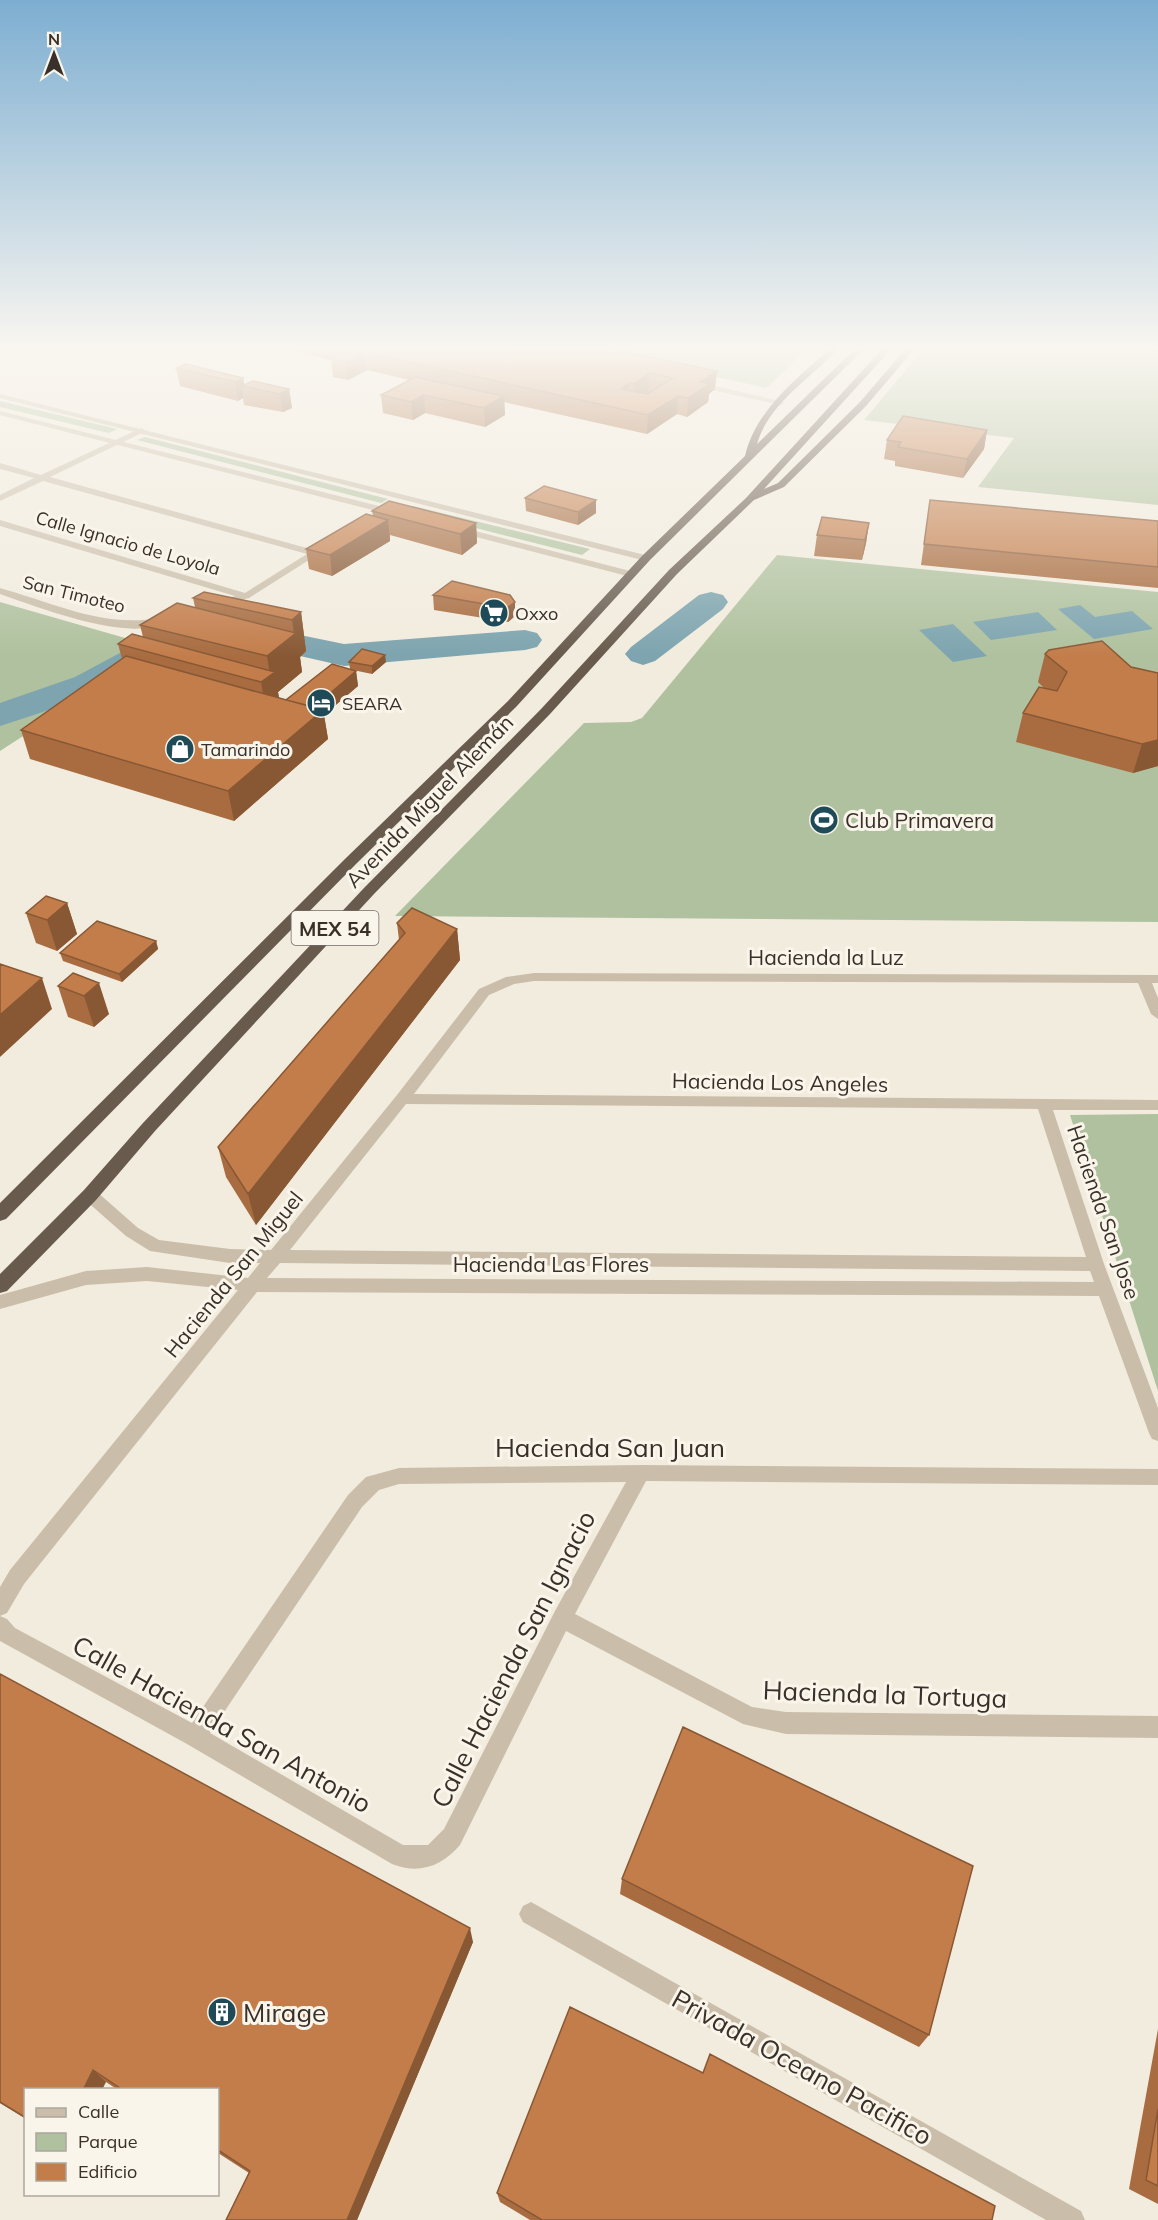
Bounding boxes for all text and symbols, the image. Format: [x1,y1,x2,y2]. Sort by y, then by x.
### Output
north arrow [24,24,84,84]
text: N [48,29,60,49]
street label: Calle Ignacio de Loyola [33,506,223,580]
street label: San Timoteo [20,570,128,618]
supermarket icon: Oxxo [478,597,510,629]
place label: Oxxo [515,602,558,625]
hotel icon: SEARA [305,687,337,719]
place label: SEARA [342,692,402,715]
street label: Avenida Miguel Alemán [340,709,518,893]
shop icon: Tamarindo [164,733,196,765]
place label: Tamarindo [201,738,290,761]
sports icon: Club Primavera [808,804,840,836]
place label: Club Primavera [845,807,994,833]
road number: MEX 54 [292,911,378,945]
street label: Hacienda la Luz [748,944,904,970]
street label: Hacienda Los Angeles [672,1067,888,1097]
street label: Hacienda San Jose [1062,1121,1146,1303]
street label: Hacienda San Miguel [158,1186,308,1362]
street label: Hacienda Las Flores [453,1251,649,1277]
street label: Hacienda San Juan [495,1431,725,1464]
street label: Calle Hacienda San Ignacio [424,1505,602,1813]
street label: Calle Hacienda San Antonio [67,1628,377,1820]
street label: Hacienda la Tortuga [762,1673,1008,1715]
street label: Privada Oceano Pacifico [666,1982,938,2152]
building icon: Mirage [206,1996,238,2028]
place label: Mirage [243,1996,326,2029]
legend [24,2088,219,2196]
text: Calle [78,2100,119,2123]
text: Parque [78,2130,137,2153]
text: Edificio [78,2160,137,2183]

